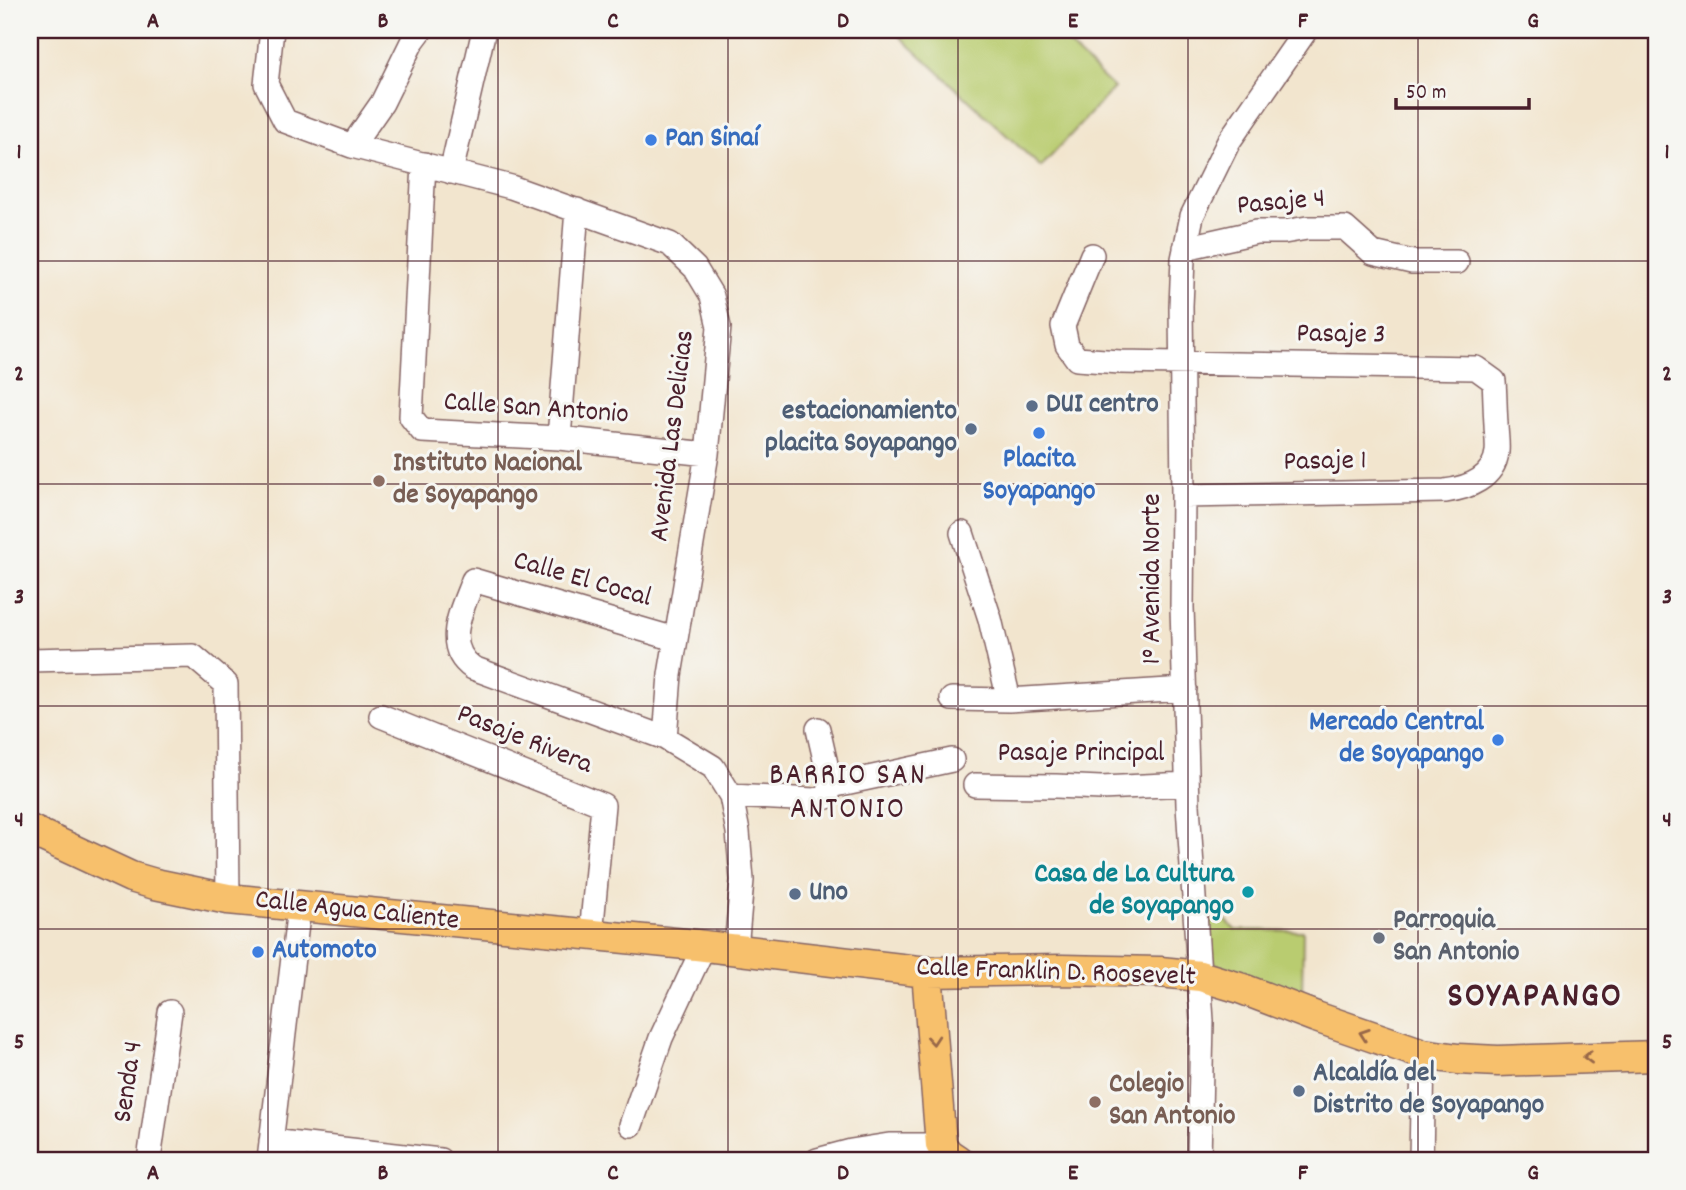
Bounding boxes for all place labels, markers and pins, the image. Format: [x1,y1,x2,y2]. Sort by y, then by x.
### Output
place label: Pan Sinaí [665,120,762,160]
marker: Pan Sinaí [643,132,659,148]
place label: DUI centro [1046,386,1159,426]
place label: estacionamiento placita Soyapango [765,393,957,465]
marker: DUI centro [1024,398,1040,414]
marker: estacionamiento placita Soyapango [963,421,979,437]
marker: Placita Soyapango [1031,425,1047,441]
place label: Placita Soyapango [983,441,1095,513]
place label: Instituto Nacional de Soyapango [393,445,582,517]
marker: Instituto Nacional de Soyapango [371,473,387,489]
place label: Mercado Central de Soyapango [1309,704,1484,776]
marker: Mercado Central de Soyapango [1490,732,1506,748]
place label: Casa de La Cultura de Soyapango [1034,856,1235,928]
place label: Uno [809,874,848,914]
marker: Casa de La Cultura de Soyapango [1240,884,1256,900]
marker: Uno [787,886,803,902]
place label: Parroquia San Antonio [1393,902,1519,974]
marker: Parroquia San Antonio [1371,930,1387,946]
place label: Automoto [272,932,377,972]
marker: Automoto [250,944,266,960]
place label: Alcaldía del Distrito de Soyapango [1313,1055,1544,1127]
place label: Colegio San Antonio [1109,1066,1235,1138]
marker: Alcaldía del Distrito de Soyapango [1291,1083,1307,1099]
marker: Colegio San Antonio [1087,1094,1103,1110]

